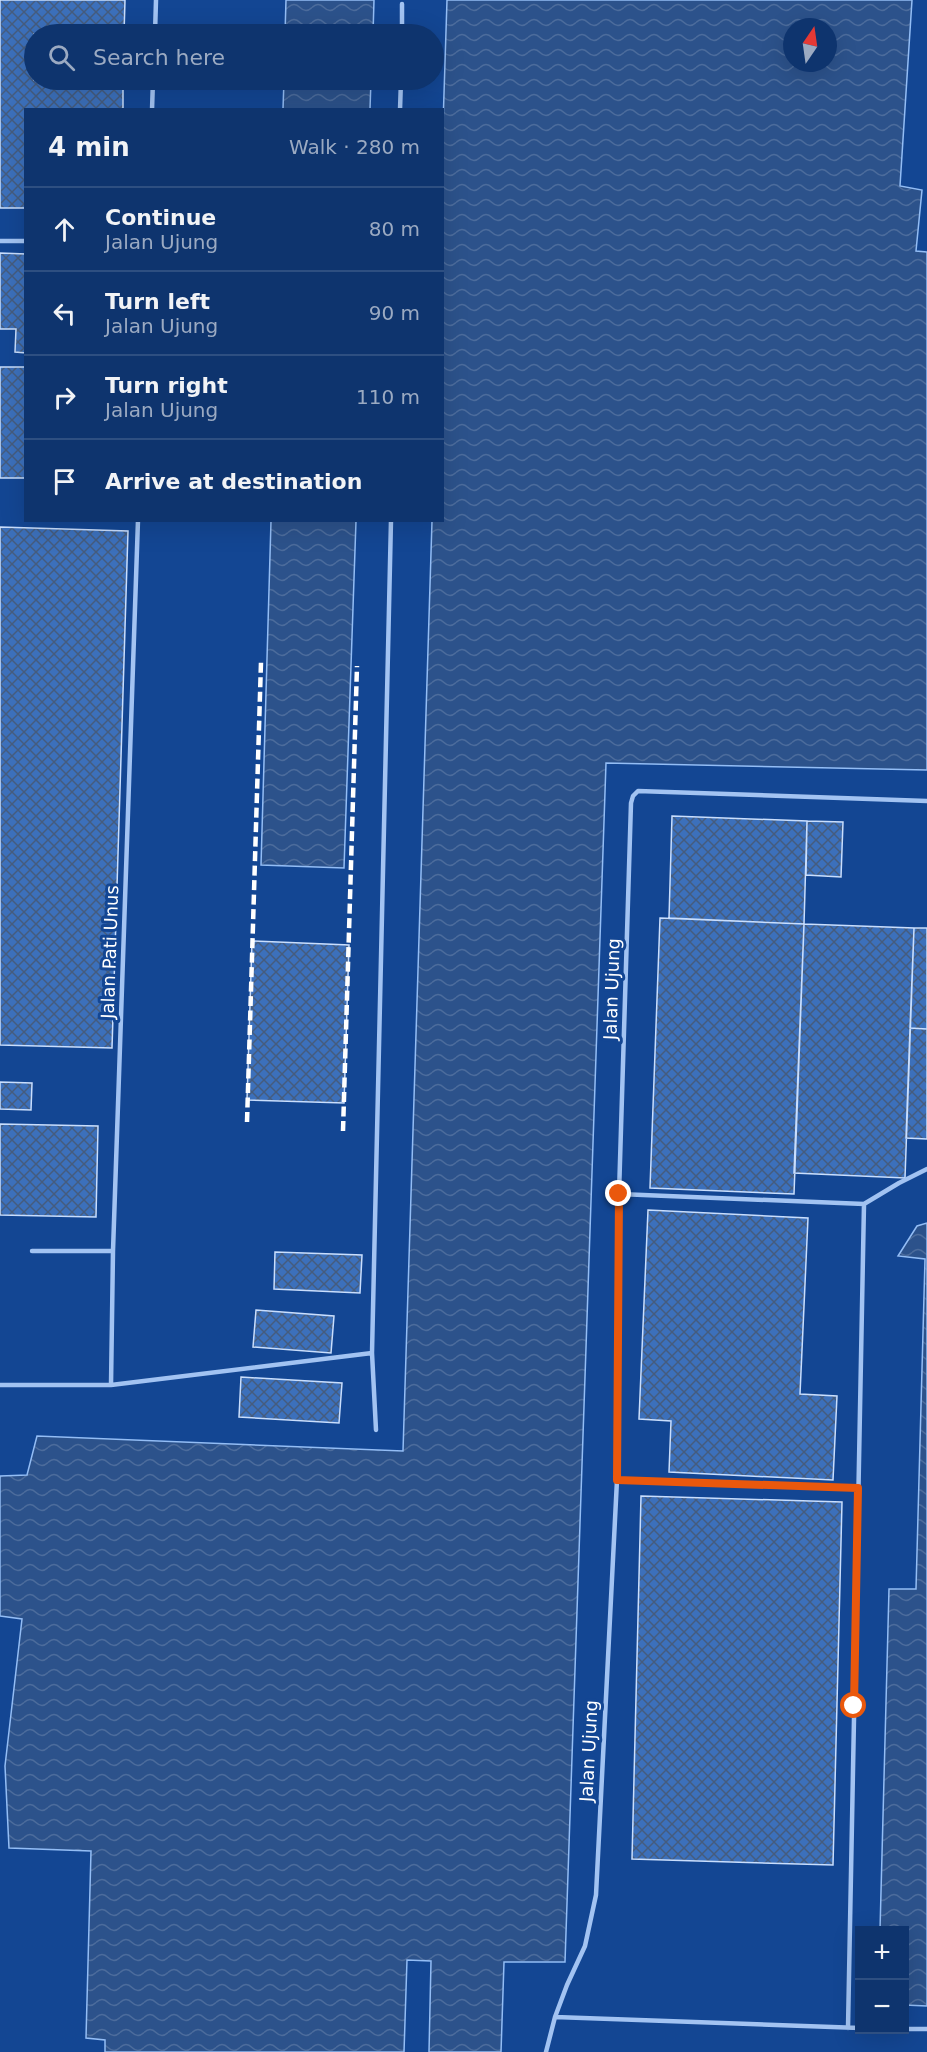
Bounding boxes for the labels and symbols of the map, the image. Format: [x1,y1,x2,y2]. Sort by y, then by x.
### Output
north arrow [783,18,837,72]
street label: Jalan Pati Unus [97,885,122,1020]
street label: Jalan Ujung [599,938,624,1041]
route end [605,1180,631,1206]
route start [840,1692,866,1718]
street label: Jalan Ujung [575,1700,602,1803]

